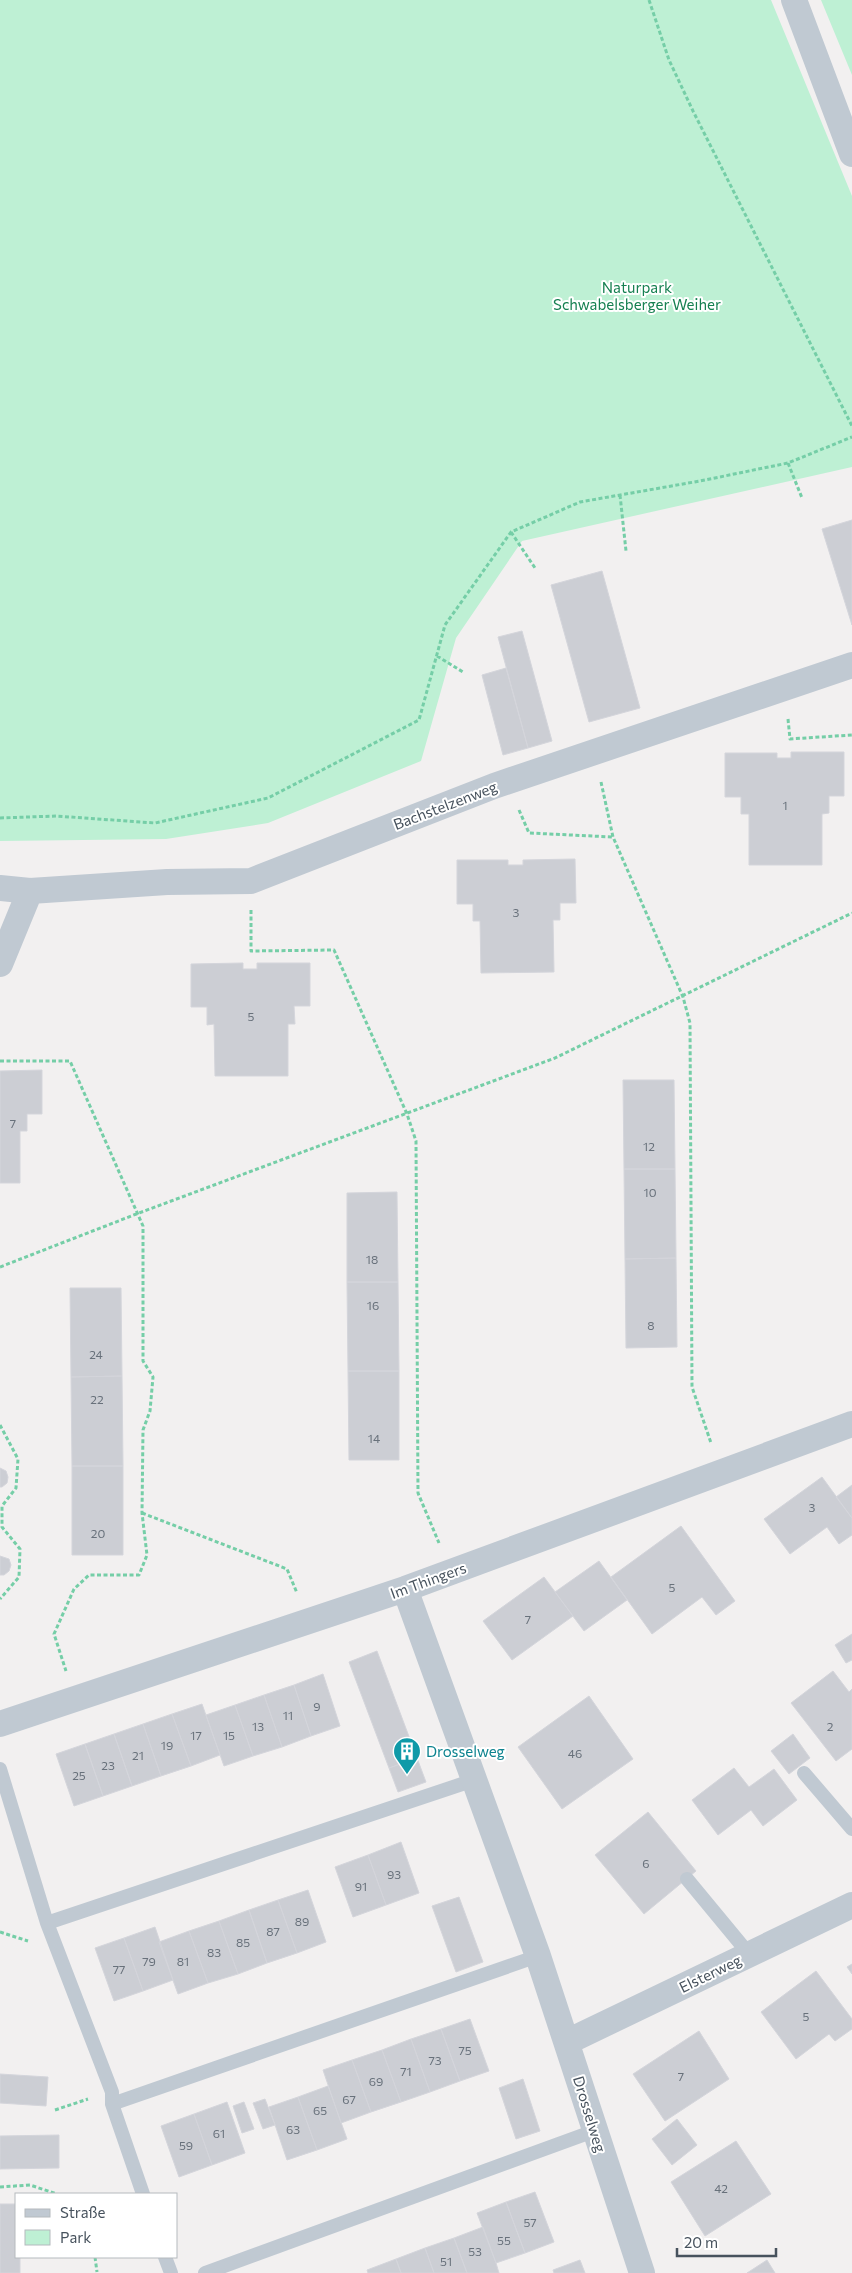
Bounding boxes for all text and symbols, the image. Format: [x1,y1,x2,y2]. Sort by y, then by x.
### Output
park label: Naturpark Schwabelsberger Weiher [553,278,721,313]
street label: Bachstelzenweg [391,777,499,833]
house number: 1 [782,798,788,812]
house number: 3 [513,905,520,919]
house number: 5 [248,1009,255,1023]
house number: 7 [10,1116,16,1130]
house number: 12 [643,1139,655,1153]
house number: 10 [644,1185,657,1199]
house number: 18 [366,1252,378,1266]
house number: 16 [367,1298,379,1312]
house number: 8 [647,1318,655,1332]
house number: 24 [89,1347,103,1361]
house number: 22 [90,1392,104,1406]
house number: 14 [368,1431,380,1445]
house number: 3 [809,1500,816,1514]
house number: 20 [91,1526,105,1540]
street label: Im Thingers [388,1558,468,1602]
house number: 5 [669,1580,676,1594]
house number: 7 [525,1612,531,1626]
house number: 9 [313,1699,321,1713]
house number: 11 [283,1708,293,1722]
house number: 13 [252,1719,264,1733]
house number: 2 [827,1719,834,1733]
house number: 17 [190,1728,202,1742]
house number: 15 [223,1728,235,1742]
building icon: Drosselweg [392,1736,422,1775]
house number: 19 [161,1738,173,1752]
place label: Drosselweg [426,1742,505,1760]
house number: 46 [568,1746,582,1760]
house number: 21 [132,1748,144,1762]
house number: 23 [101,1758,115,1772]
house number: 25 [72,1768,86,1782]
house number: 6 [642,1856,650,1870]
house number: 93 [387,1867,401,1881]
house number: 91 [355,1879,367,1893]
house number: 89 [295,1914,309,1928]
house number: 87 [266,1924,280,1938]
house number: 85 [236,1935,250,1949]
house number: 83 [207,1945,221,1959]
street label: Elsterweg [676,1950,744,1996]
house number: 79 [142,1954,156,1968]
house number: 81 [177,1954,189,1968]
house number: 77 [113,1962,125,1976]
house number: 5 [803,2009,810,2023]
house number: 75 [458,2043,472,2057]
house number: 73 [428,2053,442,2067]
house number: 71 [400,2064,412,2078]
house number: 7 [678,2069,684,2083]
house number: 69 [369,2074,383,2088]
street label: Drosselweg [570,2074,610,2154]
house number: 67 [342,2092,356,2106]
house number: 65 [313,2103,327,2117]
house number: 63 [286,2122,300,2136]
house number: 61 [213,2126,225,2140]
house number: 59 [179,2138,193,2152]
house number: 42 [714,2181,728,2195]
legend [15,2193,178,2258]
text: Straße [60,2203,106,2221]
house number: 57 [523,2215,537,2229]
scale bar [677,2226,776,2258]
text: Park [60,2228,91,2246]
house number: 55 [497,2233,511,2247]
text: 20 m [684,2233,718,2251]
house number: 53 [468,2244,482,2258]
house number: 51 [440,2254,452,2268]

